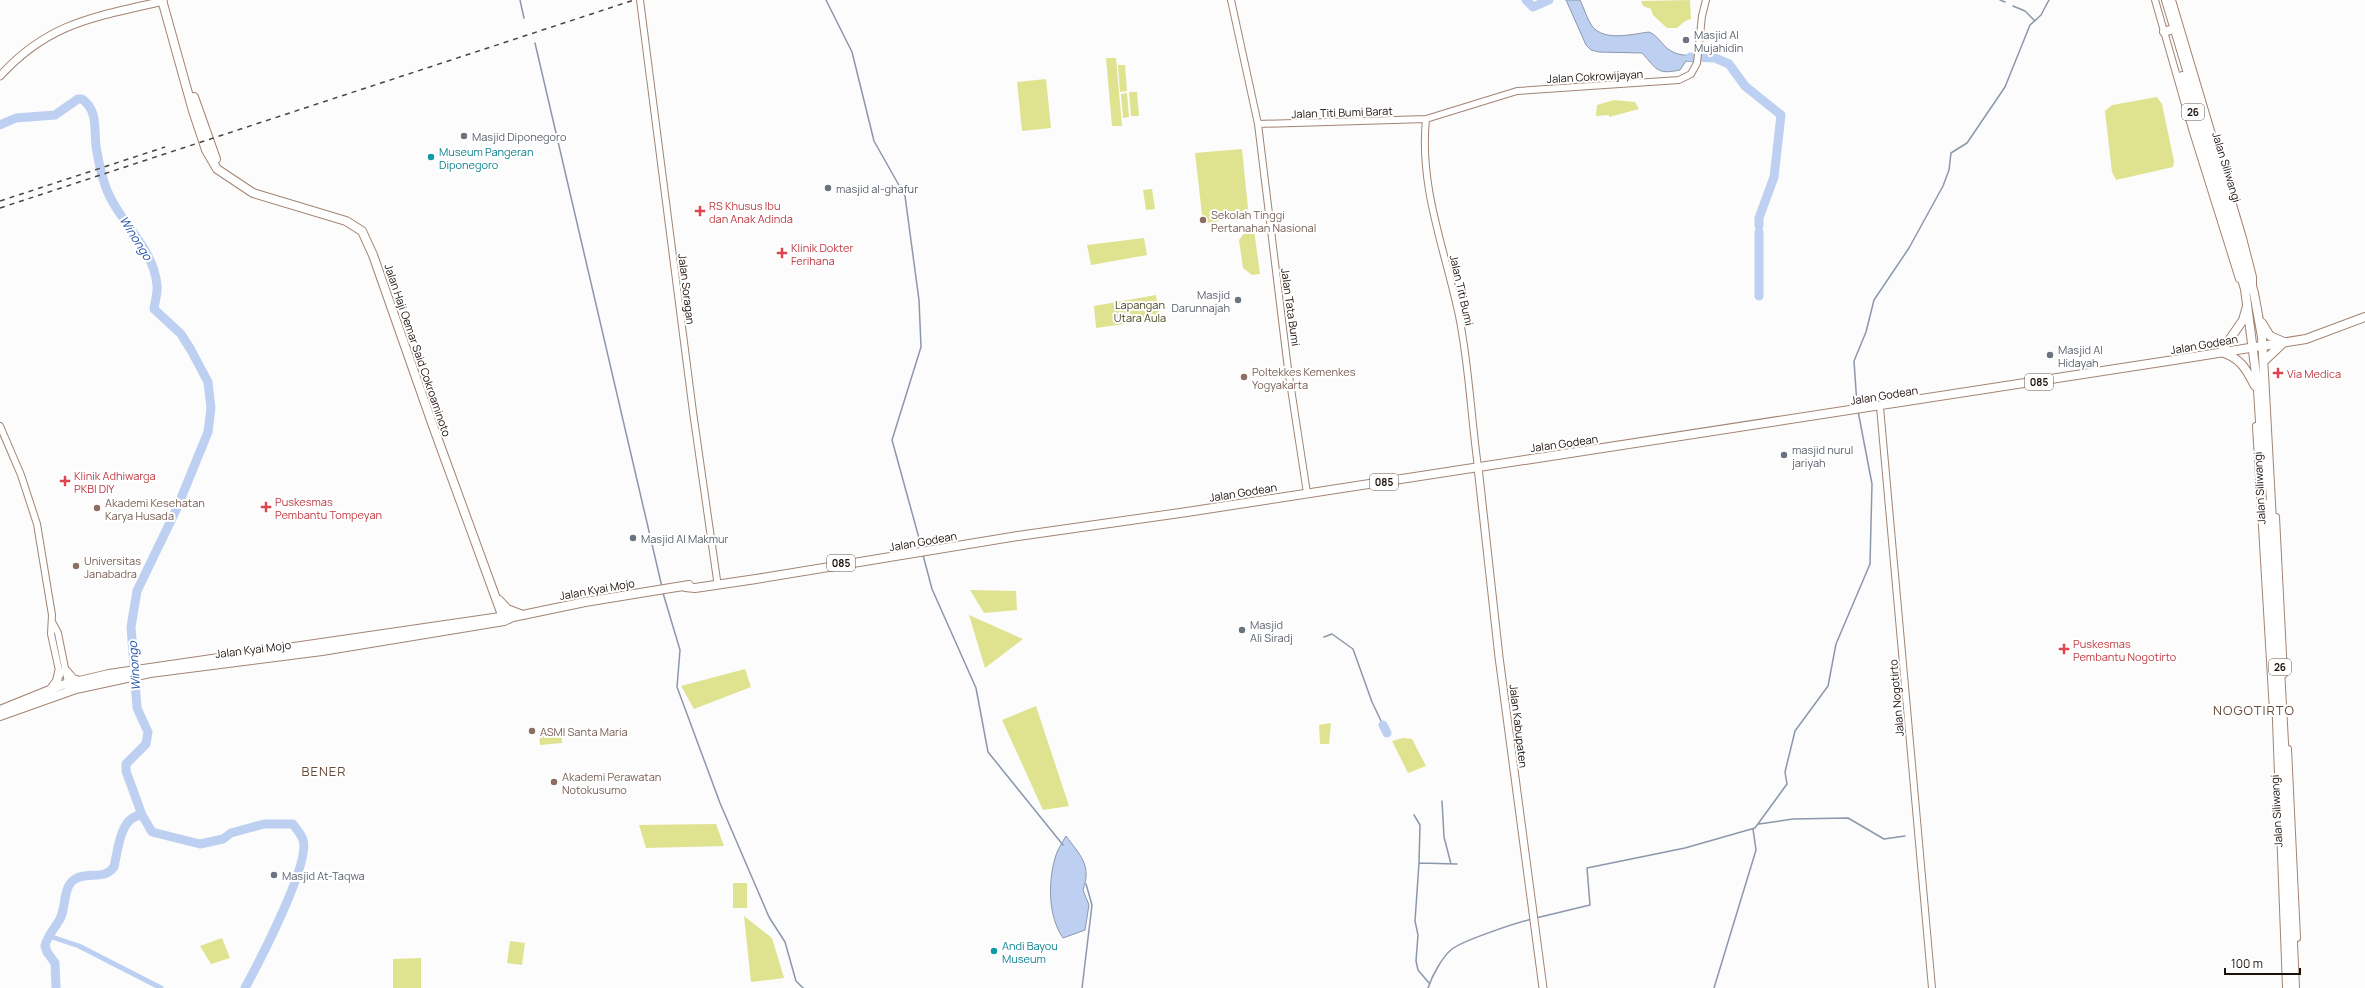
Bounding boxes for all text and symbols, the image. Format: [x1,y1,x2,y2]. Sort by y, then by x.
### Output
place label: Masjid Al Mujahidin [1694,27,1743,55]
marker: Masjid Al Mujahidin [1681,35,1691,45]
street label: Jalan Cokrowijayan [1546,66,1644,86]
street label: Jalan Titi Bumi Barat [1291,103,1393,121]
road number: 26 [2182,104,2204,120]
place label: Masjid Diponegoro [472,129,567,144]
street label: Jalan Siliwangi [2209,130,2245,204]
marker: Masjid Diponegoro [459,131,469,141]
place label: Museum Pangeran Diponegoro [439,144,533,172]
marker: Museum Pangeran Diponegoro [426,152,436,162]
place label: masjid al-ghafur [836,181,918,196]
marker: masjid al-ghafur [823,183,833,193]
place label: RS Khusus Ibu dan Anak Adinda [709,198,793,226]
marker: RS Khusus Ibu dan Anak Adinda [694,205,706,217]
place label: Sekolah Tinggi Pertanahan Nasional [1211,207,1316,235]
water label: Winongo [116,213,157,264]
marker: Sekolah Tinggi Pertanahan Nasional [1198,215,1208,225]
place label: Klinik Dokter Ferihana [791,240,853,268]
marker: Klinik Dokter Ferihana [776,247,788,259]
street label: Jalan Soragan [675,253,699,325]
street label: Jalan Titi Bumi [1447,253,1477,327]
street label: Jalan Haji Oemar Said Cokroaminoto [381,262,455,439]
street label: Jalan Tata Bumi [1278,267,1304,347]
place label: Masjid Darunnajah [1171,287,1230,315]
marker: Masjid Darunnajah [1233,295,1243,305]
park label: Lapangan Utara Aula [1114,297,1166,325]
street label: Jalan Godean [2169,331,2239,357]
place label: Masjid Al Hidayah [2058,342,2103,370]
marker: Masjid Al Hidayah [2045,350,2055,360]
place label: Poltekkes Kemenkes Yogyakarta [1252,364,1356,392]
place label: Via Medica [2287,366,2341,381]
marker: Via Medica [2272,367,2284,379]
marker: Poltekkes Kemenkes Yogyakarta [1239,372,1249,382]
road number: 085 [2025,374,2053,390]
street label: Jalan Godean [1849,382,1919,408]
street label: Jalan Godean [1529,431,1599,455]
place label: masjid nurul jariyah [1791,442,1853,470]
marker: masjid nurul jariyah [1779,450,1789,460]
street label: Jalan Siliwangi [2250,451,2268,525]
place label: Klinik Adhiwarga PKBI DIY [74,468,156,496]
road number: 085 [1370,474,1398,490]
marker: Klinik Adhiwarga PKBI DIY [59,475,71,487]
street label: Jalan Godean [1208,479,1278,505]
place label: Puskesmas Pembantu Tompeyan [275,494,382,522]
place label: Akademi Kesehatan Karya Husada [105,495,205,523]
marker: Puskesmas Pembantu Tompeyan [260,501,272,513]
marker: Akademi Kesehatan Karya Husada [92,503,102,513]
street label: Jalan Godean [888,528,958,554]
place label: Masjid Al Makmur [641,531,729,546]
marker: Masjid Al Makmur [628,533,638,543]
place label: Universitas Janabadra [84,553,141,581]
road number: 085 [827,555,855,571]
marker: Universitas Janabadra [71,561,81,571]
street label: Jalan Kyai Mojo [558,575,636,603]
place label: Masjid Ali Siradj [1250,617,1293,645]
marker: Masjid Ali Siradj [1237,625,1247,635]
place label: Puskesmas Pembantu Nogotirto [2073,636,2177,664]
street label: Jalan Kyai Mojo [214,637,292,661]
water label: Winongo [124,640,144,691]
marker: Puskesmas Pembantu Nogotirto [2058,643,2070,655]
street label: Jalan Nogotirto [1885,658,1907,737]
road number: 26 [2269,659,2291,675]
street label: Jalan Kabupaten [1506,683,1532,769]
district label: NOGOTIRTO [2213,701,2295,719]
place label: ASMI Santa Maria [540,724,628,739]
marker: ASMI Santa Maria [527,726,537,736]
district label: BENER [302,762,346,780]
place label: Akademi Perawatan Notokusumo [562,769,661,797]
street label: Jalan Siliwangi [2267,774,2285,848]
marker: Akademi Perawatan Notokusumo [549,777,559,787]
place label: Masjid At-Taqwa [282,868,365,883]
marker: Masjid At-Taqwa [269,870,279,880]
place label: Andi Bayou Museum [1002,938,1058,966]
marker: Andi Bayou Museum [989,946,999,956]
scale bar [2225,950,2300,976]
text: 100 m [2231,955,2263,972]

